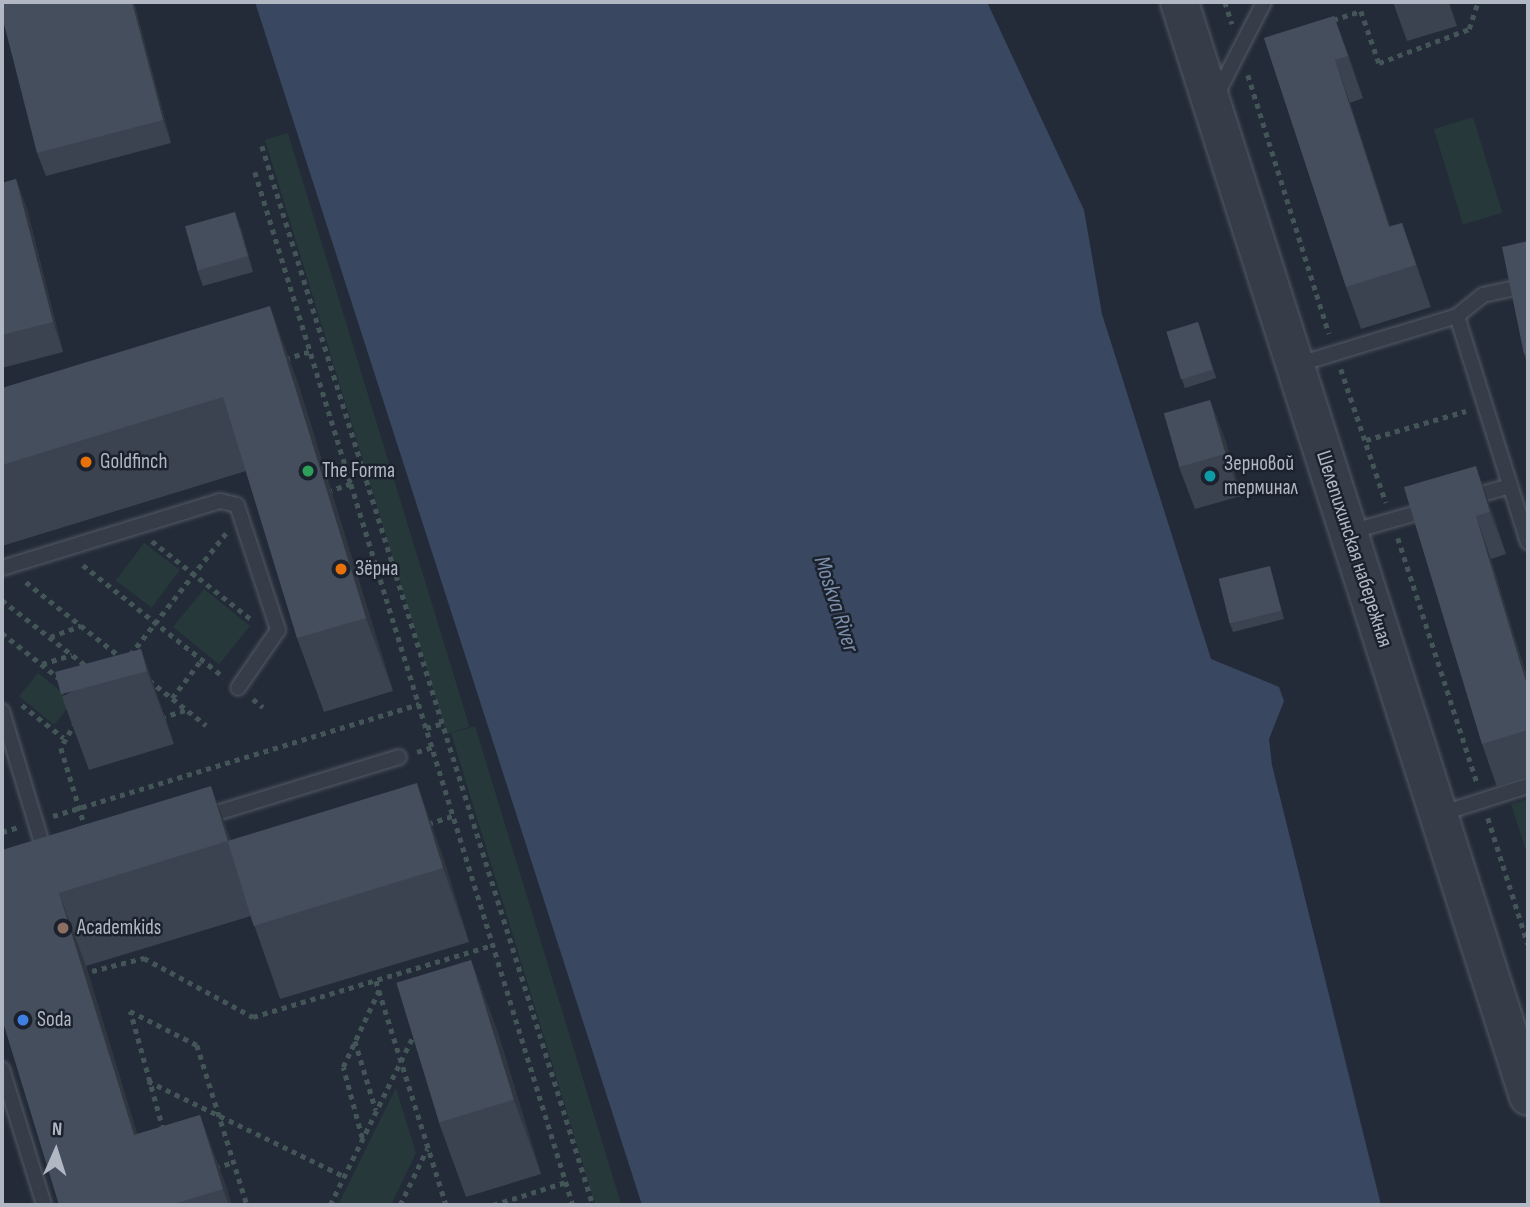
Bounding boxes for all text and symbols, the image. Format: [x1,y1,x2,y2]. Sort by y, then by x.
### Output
street label: Шелепихинская набережная [1310,447,1398,651]
place label: Goldfinch [100,449,167,475]
place label: Зерновой терминал [1224,451,1298,501]
marker: Goldfinch [78,454,94,470]
place label: The Forma [322,458,395,484]
marker: The Forma [300,463,316,479]
marker: Зерновой терминал [1202,468,1218,484]
water label: Moskva River [808,553,864,655]
place label: Зёрна [355,556,398,582]
marker: Зёрна [333,561,349,577]
place label: Academkids [77,915,161,941]
marker: Academkids [55,920,71,936]
place label: Soda [37,1007,72,1033]
marker: Soda [15,1012,31,1028]
north arrow [21,1116,91,1186]
text: N [51,1118,63,1141]

